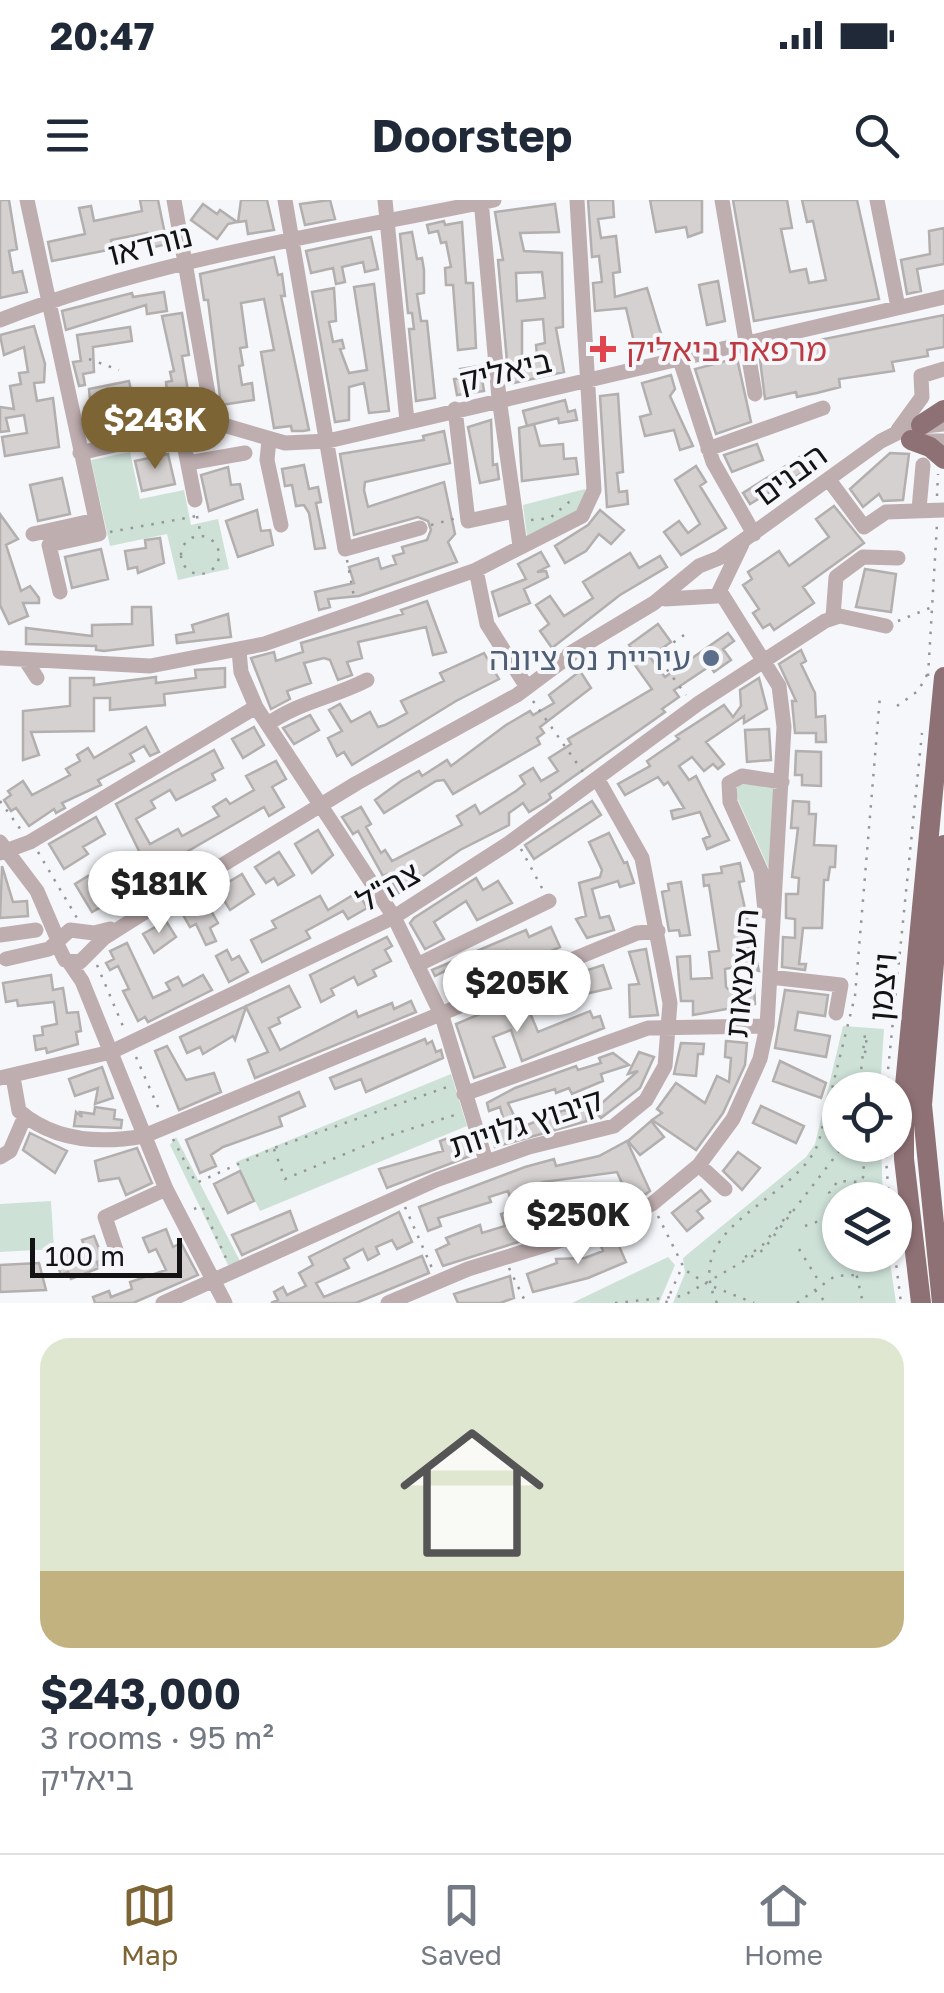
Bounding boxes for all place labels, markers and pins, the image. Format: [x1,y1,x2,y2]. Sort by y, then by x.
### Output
place label: מרפאת ביאליק [626,330,827,368]
marker: מרפאת ביאליק [590,336,616,362]
pin: $243K [85,387,225,472]
place label: עיריית נס ציונה [489,639,691,677]
marker: עיריית נס ציונה [700,647,722,669]
pin: $181K [89,851,229,936]
pin: $205K [447,950,587,1035]
pin: $250K [508,1182,648,1267]

